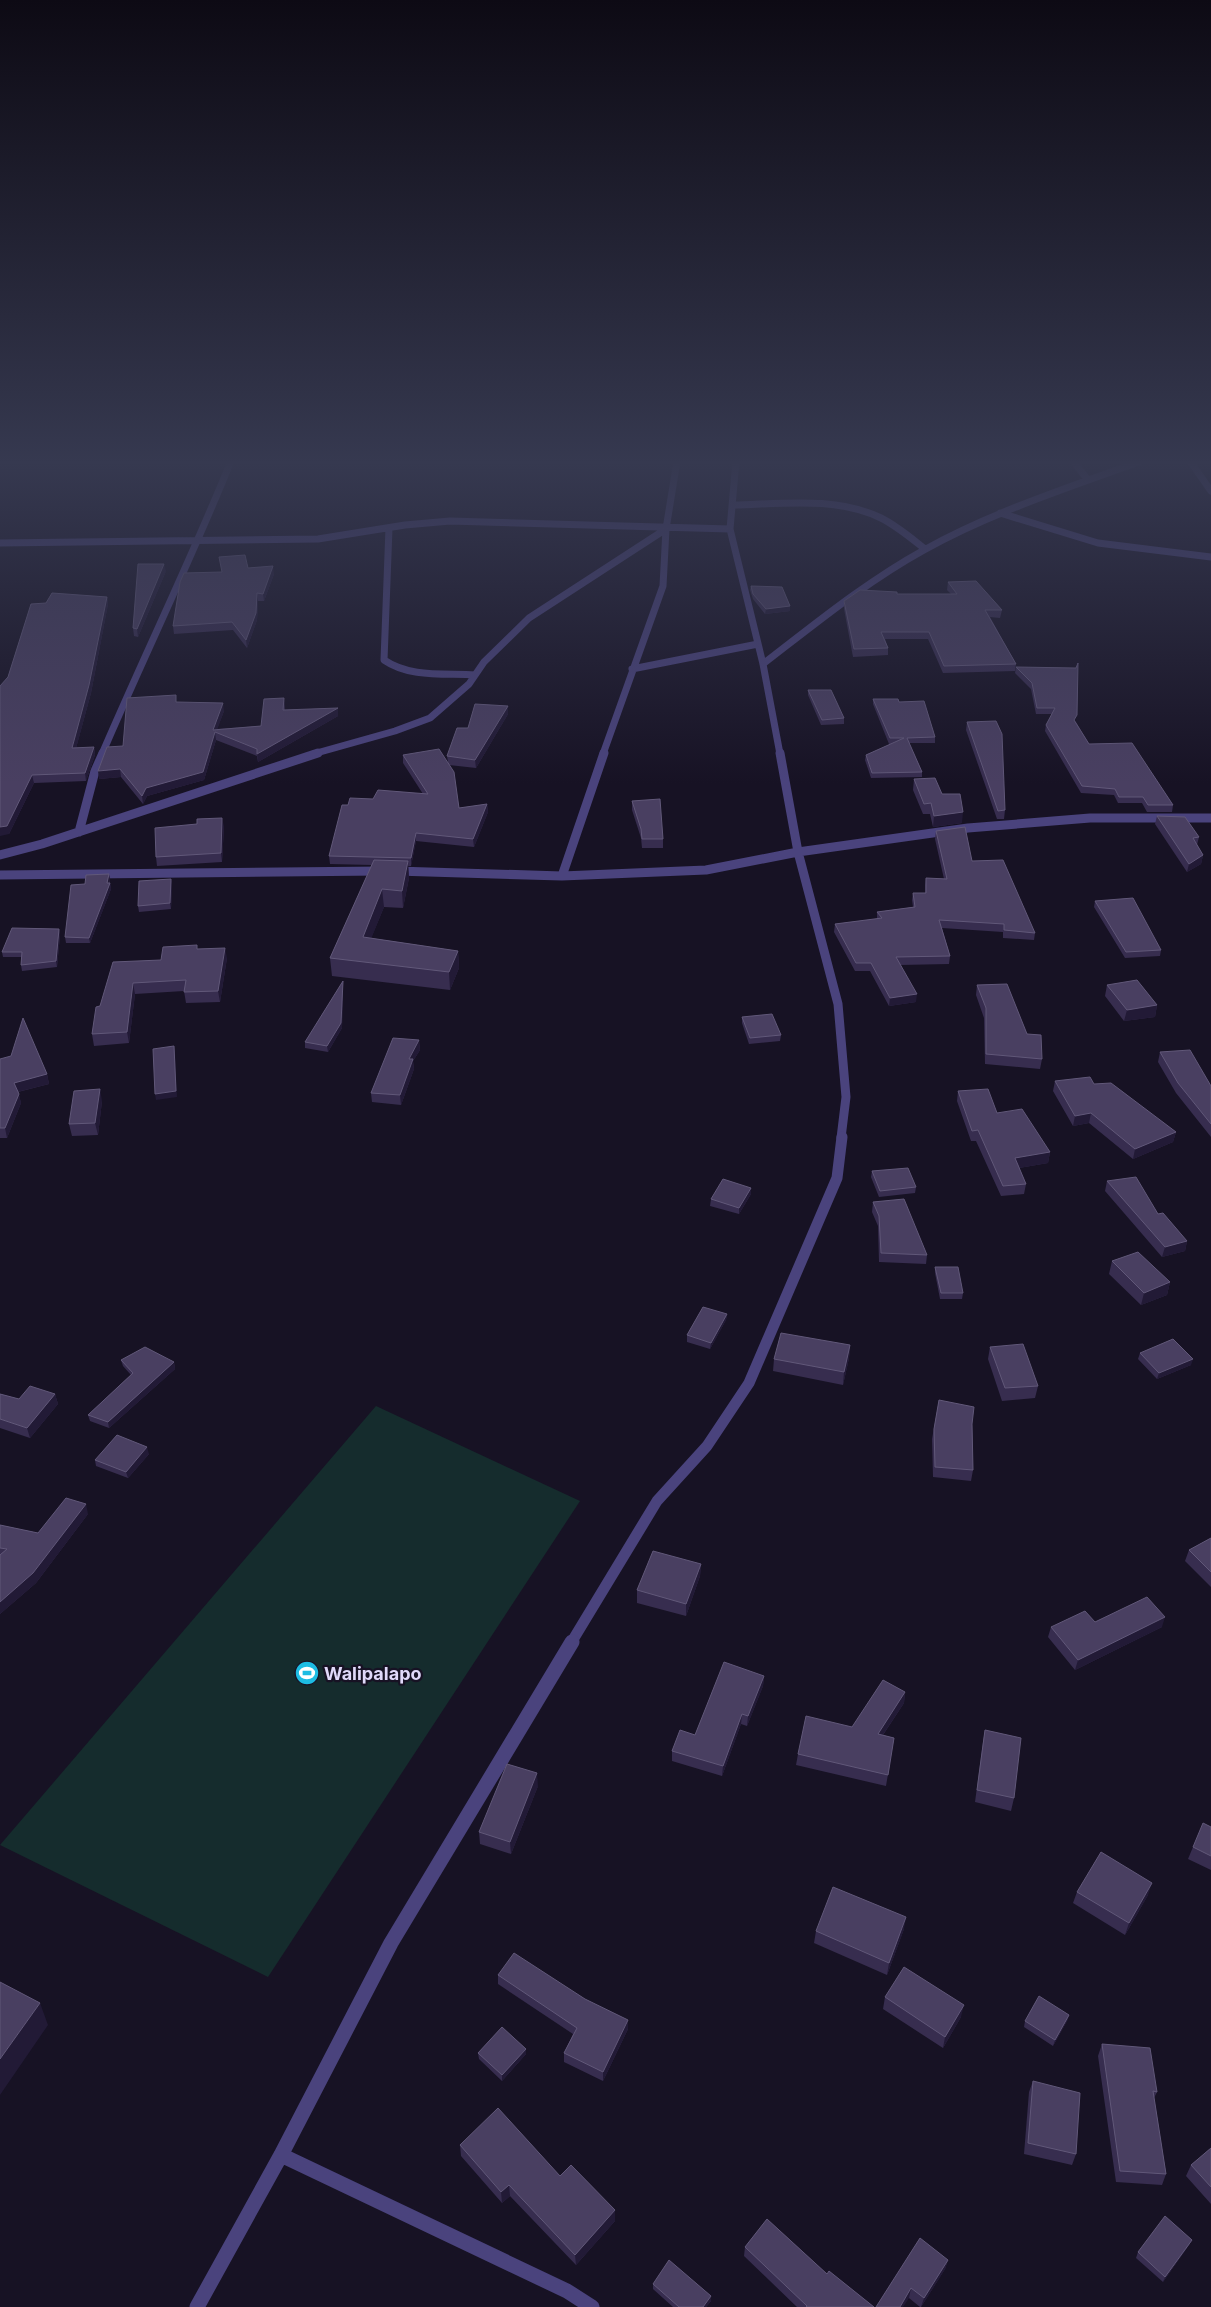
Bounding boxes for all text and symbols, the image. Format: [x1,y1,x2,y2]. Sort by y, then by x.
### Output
sports icon: Walipalapo [294,1660,320,1686]
place label: Walipalapo [324,1663,422,1684]

